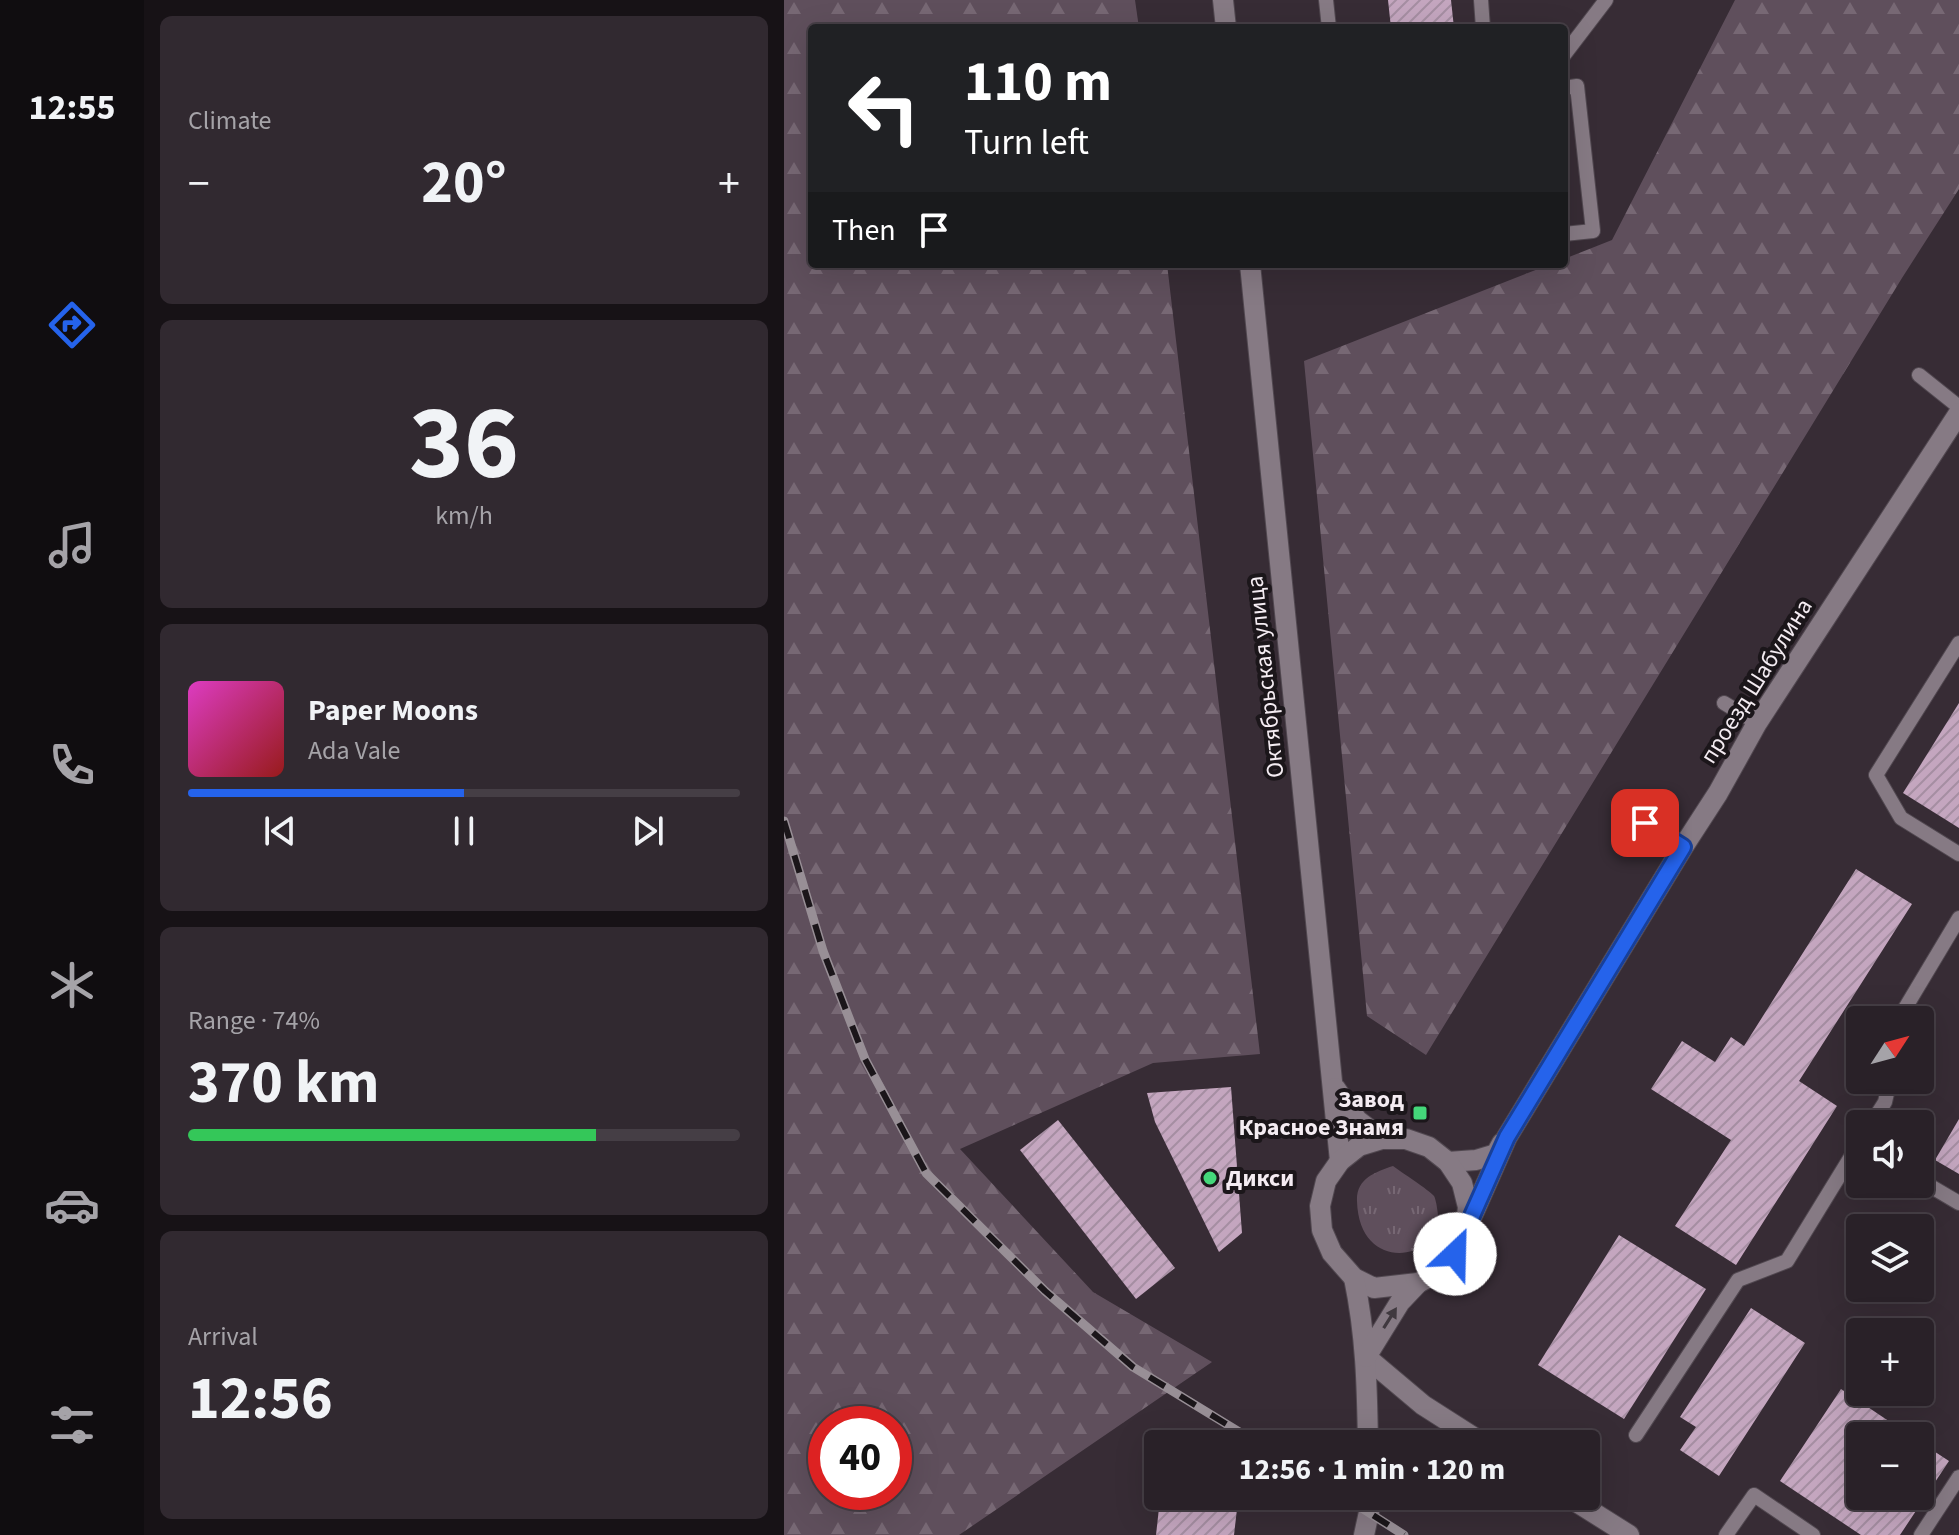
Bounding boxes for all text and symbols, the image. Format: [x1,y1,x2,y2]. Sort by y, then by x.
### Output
text: 110 m [964,43,1112,122]
icon: left [832,56,936,160]
text: 12:55 [29,82,115,133]
text: Climate [188,102,272,139]
text: Turn left [964,117,1089,168]
text: 20° [421,141,507,226]
text: − [188,153,210,216]
text: + [718,153,740,216]
icon: arrive [912,208,956,252]
text: Then [832,209,896,252]
icon: directions [44,297,100,353]
text: 36 [409,371,519,519]
text: km/h [435,497,493,534]
icon: music [44,517,100,573]
street label: Октябрьская улица [1237,574,1294,780]
street label: проезд Шабулина [1692,592,1821,771]
text: Paper Moons [308,689,478,732]
text: Ada Vale [308,732,400,769]
icon: phone [44,737,100,793]
pin [1611,789,1679,857]
icon: arrive [1623,801,1667,845]
icon: previous [258,809,302,853]
icon: pause [442,809,486,853]
icon: next [626,809,670,853]
icon: climate [44,957,100,1013]
text: Range · 74% [188,1002,320,1039]
north arrow [1846,1006,1934,1094]
map controls [1846,1006,1934,1510]
text: 370 km [188,1041,379,1126]
place label: Завод Красное Знамя [1239,1082,1404,1145]
marker: Завод Красное Знамя [1411,1104,1429,1122]
button: sound [1846,1110,1934,1198]
place label: Дикси [1226,1161,1294,1196]
marker: Дикси [1201,1169,1219,1187]
icon: car [44,1177,100,1233]
position arrow [1413,1212,1497,1296]
button: layers [1846,1214,1934,1302]
one-way arrow [1382,1307,1396,1329]
text: Arrival [188,1318,258,1355]
button: + [1846,1318,1934,1406]
text: 12:56 [188,1357,333,1442]
icon: filters [44,1397,100,1453]
speed limit sign: 40 [808,1406,912,1510]
button: − [1846,1422,1934,1510]
text: 12:56 · 1 min · 120 m [1239,1448,1505,1491]

